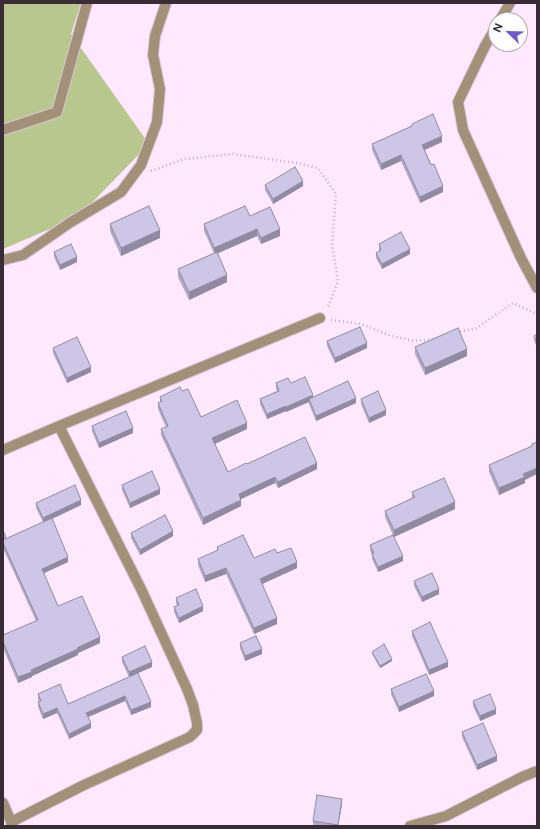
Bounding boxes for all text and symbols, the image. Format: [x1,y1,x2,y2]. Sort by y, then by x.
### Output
north arrow [488,12,528,52]
text: N [491,21,505,34]

